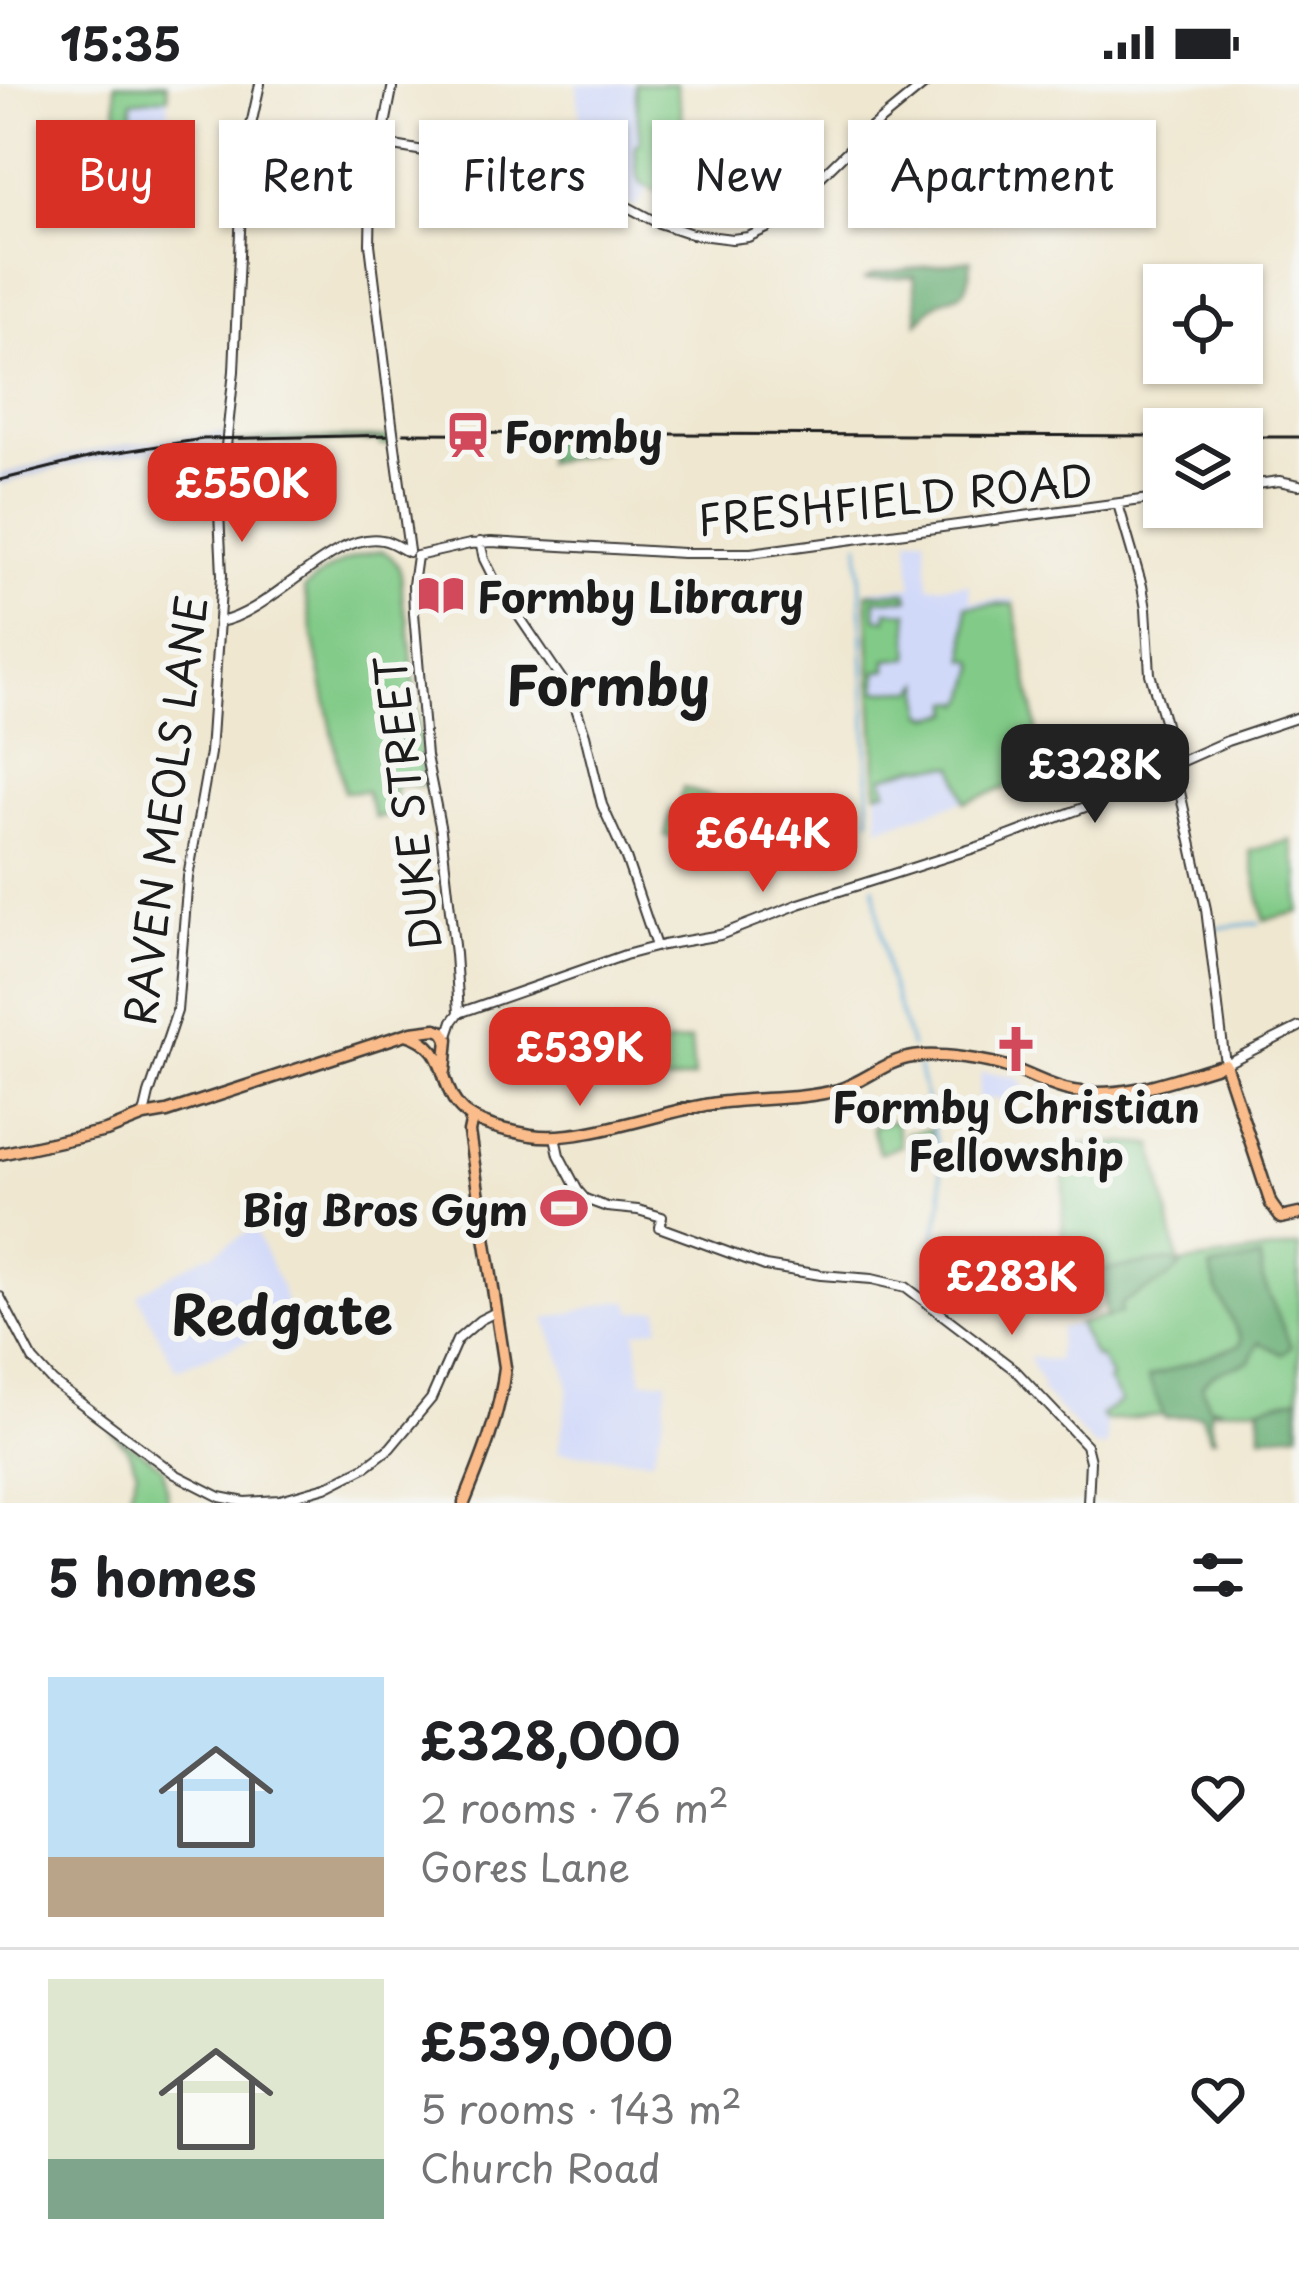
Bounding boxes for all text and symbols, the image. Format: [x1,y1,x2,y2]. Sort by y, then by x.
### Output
text: 15:35 [60,8,182,76]
chip: Buy [36,120,195,228]
chip: Rent [219,120,395,228]
chip: Filters [419,120,628,228]
chip: New [652,120,824,228]
chip: Apartment [848,120,1156,228]
map controls [1143,264,1263,528]
button: locate [1143,264,1263,384]
place label: Formby [504,404,663,467]
button: layers [1143,408,1263,528]
station icon: Formby [443,410,493,460]
pin: £550K [158,443,326,545]
street label: FRESHFIELD ROAD [694,446,1096,550]
text: £550K [175,452,309,511]
place label: Formby Library [477,564,804,627]
library icon: Formby Library [416,570,466,620]
street label: RAVEN MEOLS LANE [106,591,222,1029]
district label: Formby [506,643,710,724]
street label: DUKE STREET [357,652,455,953]
pin: £328K [1011,724,1179,826]
text: £328K [1028,733,1162,792]
pin: £644K [679,793,847,895]
text: £644K [695,802,831,861]
pin: £539K [496,1007,664,1109]
text: £539K [516,1016,644,1075]
church icon: Formby Christian Fellowship [991,1024,1041,1074]
place label: Formby Christian Fellowship [832,1074,1200,1185]
place label: Big Bros Gym [242,1177,528,1240]
sports icon: Big Bros Gym [539,1183,589,1233]
pin: £283K [928,1236,1096,1338]
text: £283K [946,1245,1078,1304]
district label: Redgate [171,1272,393,1353]
text: 5 homes [48,1537,257,1614]
icon: filters [1185,1542,1251,1608]
text: £328,000 [420,1700,680,1777]
icon: home [144,1725,288,1869]
icon: heart [1185,1764,1251,1830]
text: 2 rooms · 76 m² [420,1777,729,1836]
text: Gores Lane [420,1836,630,1895]
text: £539,000 [420,2001,673,2078]
icon: home [144,2027,288,2171]
icon: heart [1185,2066,1251,2132]
text: 5 rooms · 143 m² [420,2078,742,2137]
text: Church Road [420,2137,661,2196]

